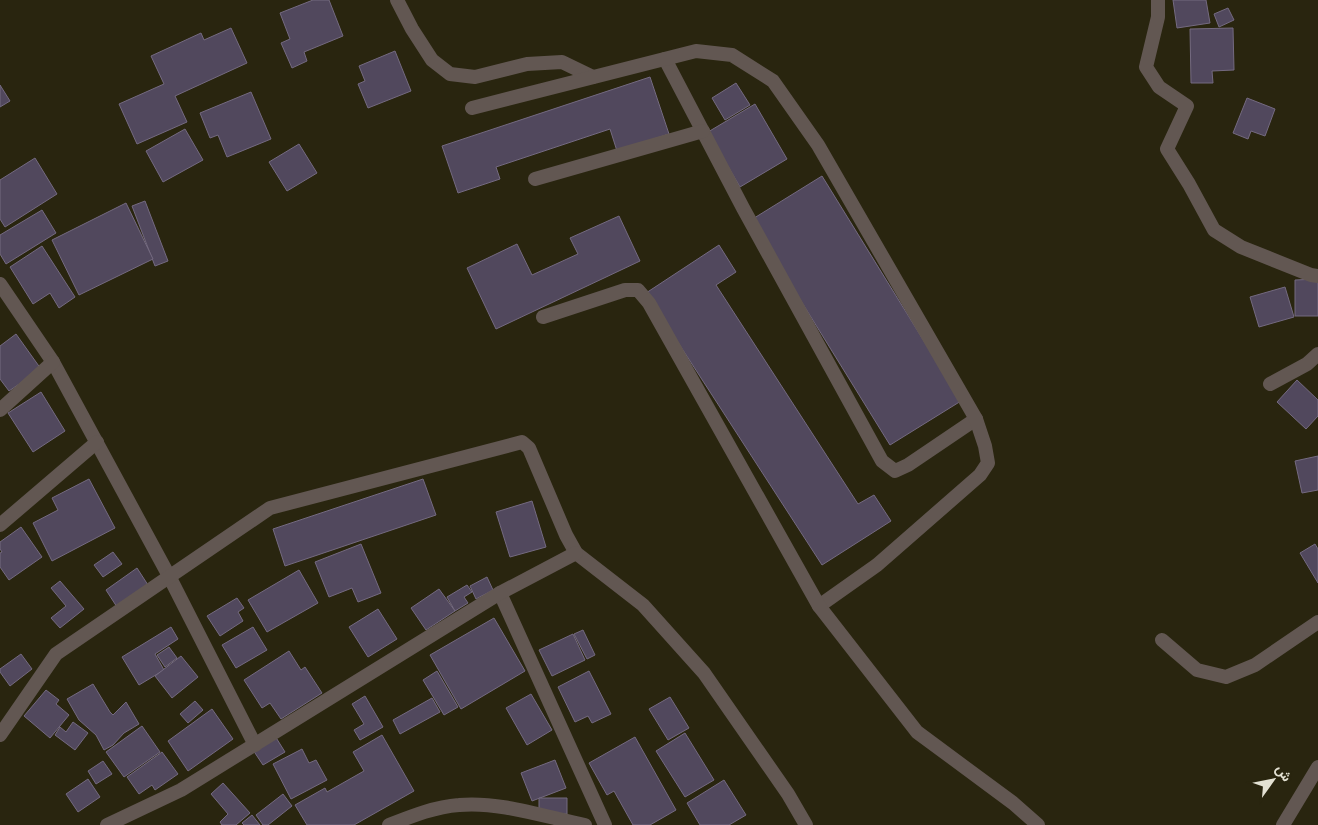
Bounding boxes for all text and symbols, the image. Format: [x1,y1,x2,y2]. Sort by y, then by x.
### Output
north arrow [1248,755,1298,805]
text: ش [1271,761,1296,786]

